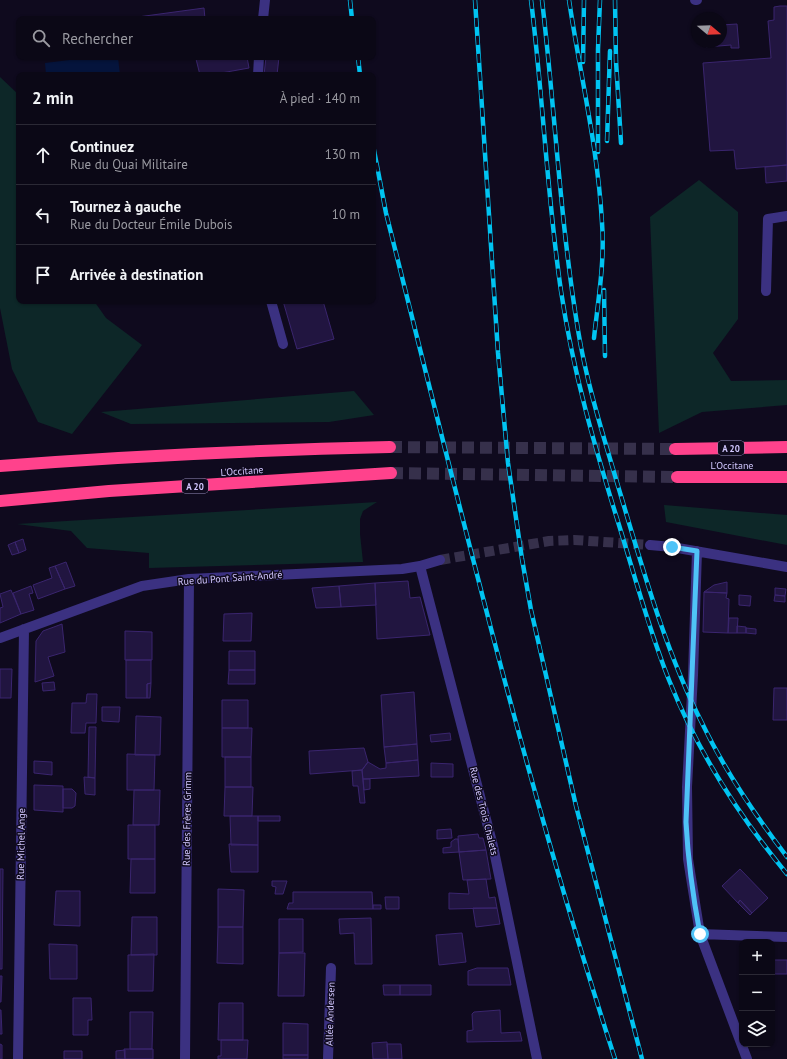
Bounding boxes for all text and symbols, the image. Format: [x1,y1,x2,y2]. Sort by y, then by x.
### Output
north arrow [691,12,727,48]
search box [16,16,376,60]
icon: search [30,27,52,49]
text: Rechercher [62,29,133,48]
text: 2 min [32,87,73,109]
text: À pied · 140 m [280,90,360,107]
text: Continuez [70,137,134,156]
icon: ahead [32,144,54,166]
text: 130 m [325,146,360,163]
text: Rue du Quai Militaire [70,156,188,173]
text: Tournez à gauche [70,197,181,216]
icon: left [32,204,54,226]
text: 10 m [332,206,360,223]
text: Rue du Docteur Émile Dubois [70,216,233,233]
icon: arrive [32,264,54,286]
text: Arrivée à destination [70,265,203,284]
road number: A 20 [718,441,744,455]
street label: L'Occitane [711,459,753,472]
street label: L'Occitane [220,463,264,479]
road number: A 20 [182,479,208,493]
route end [663,538,681,556]
street label: Rue du Pont Saint-André [177,568,283,588]
street label: Rue des Trois Chalets [467,765,501,857]
street label: Rue des Frères Grimm [180,772,194,866]
street label: Rue Michel Ange [14,808,28,880]
route start [691,925,709,943]
map controls [739,939,775,1047]
button: + [739,939,775,975]
button: − [739,975,775,1011]
street label: Allée Andersen [322,982,338,1046]
button: layers [739,1011,775,1047]

